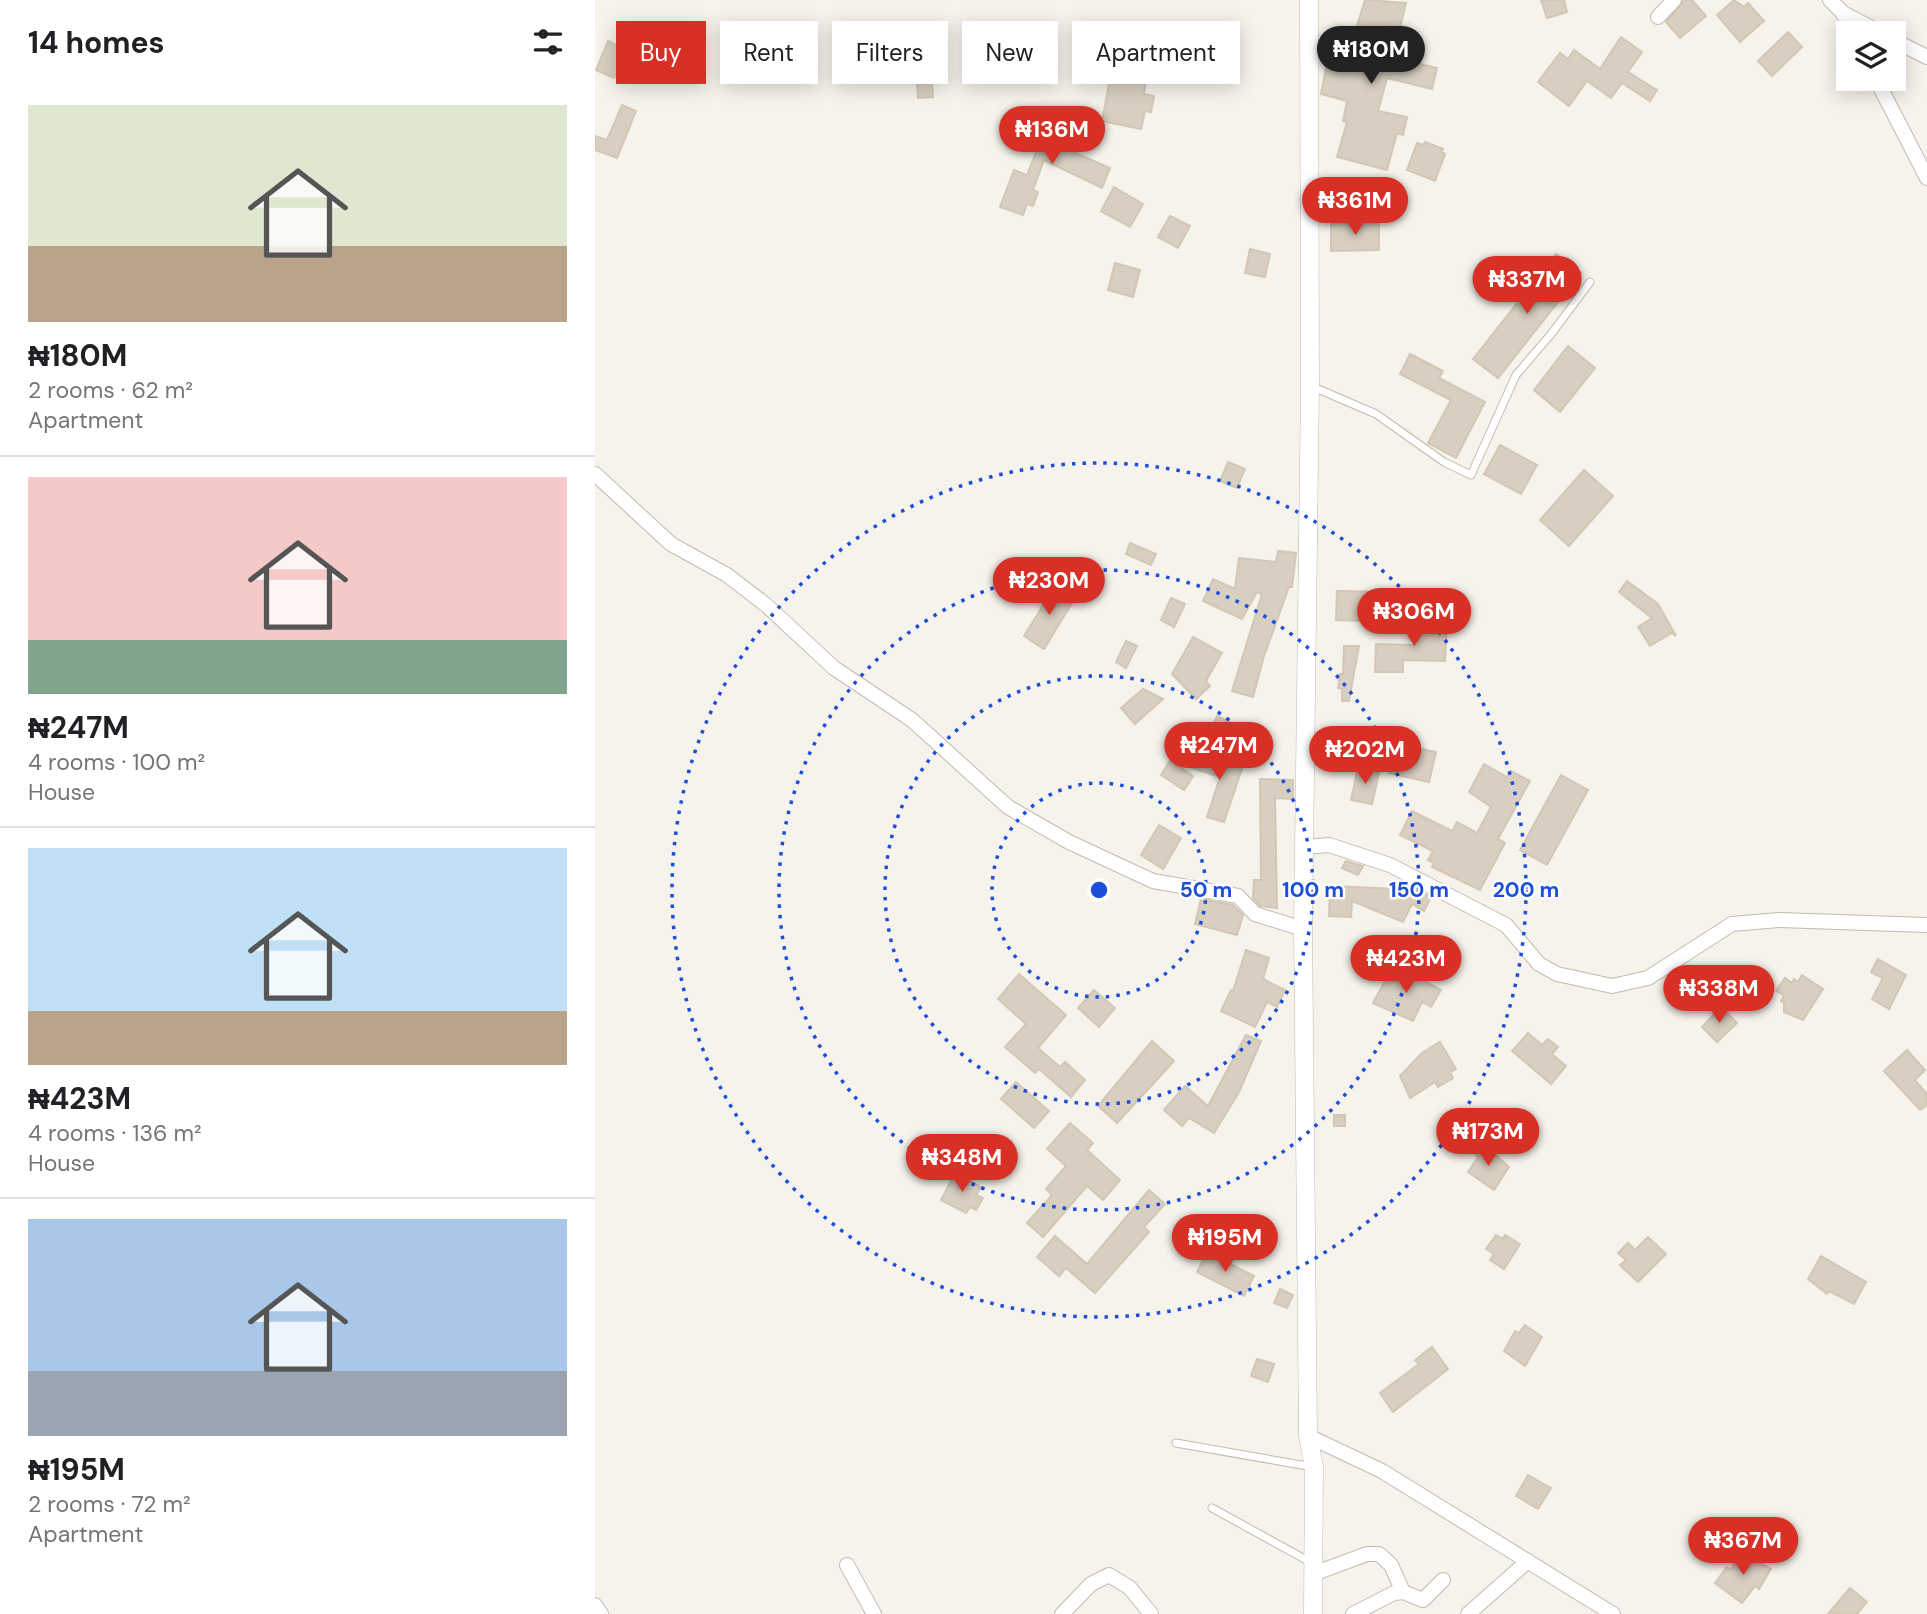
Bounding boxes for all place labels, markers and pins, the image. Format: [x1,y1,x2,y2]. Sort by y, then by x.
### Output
pin: ₦180M [1322,27,1420,86]
pin: ₦136M [1003,106,1101,166]
pin: ₦361M [1306,177,1404,237]
pin: ₦337M [1478,256,1576,316]
pin: ₦230M [1000,558,1098,617]
pin: ₦306M [1365,588,1463,648]
pin: ₦247M [1170,722,1268,782]
pin: ₦202M [1316,726,1414,786]
centre of rings [1087,878,1111,902]
pin: ₦423M [1357,936,1455,995]
pin: ₦338M [1670,965,1768,1025]
pin: ₦173M [1439,1108,1537,1168]
pin: ₦348M [913,1134,1011,1194]
pin: ₦195M [1176,1214,1274,1274]
pin: ₦367M [1694,1518,1792,1577]

